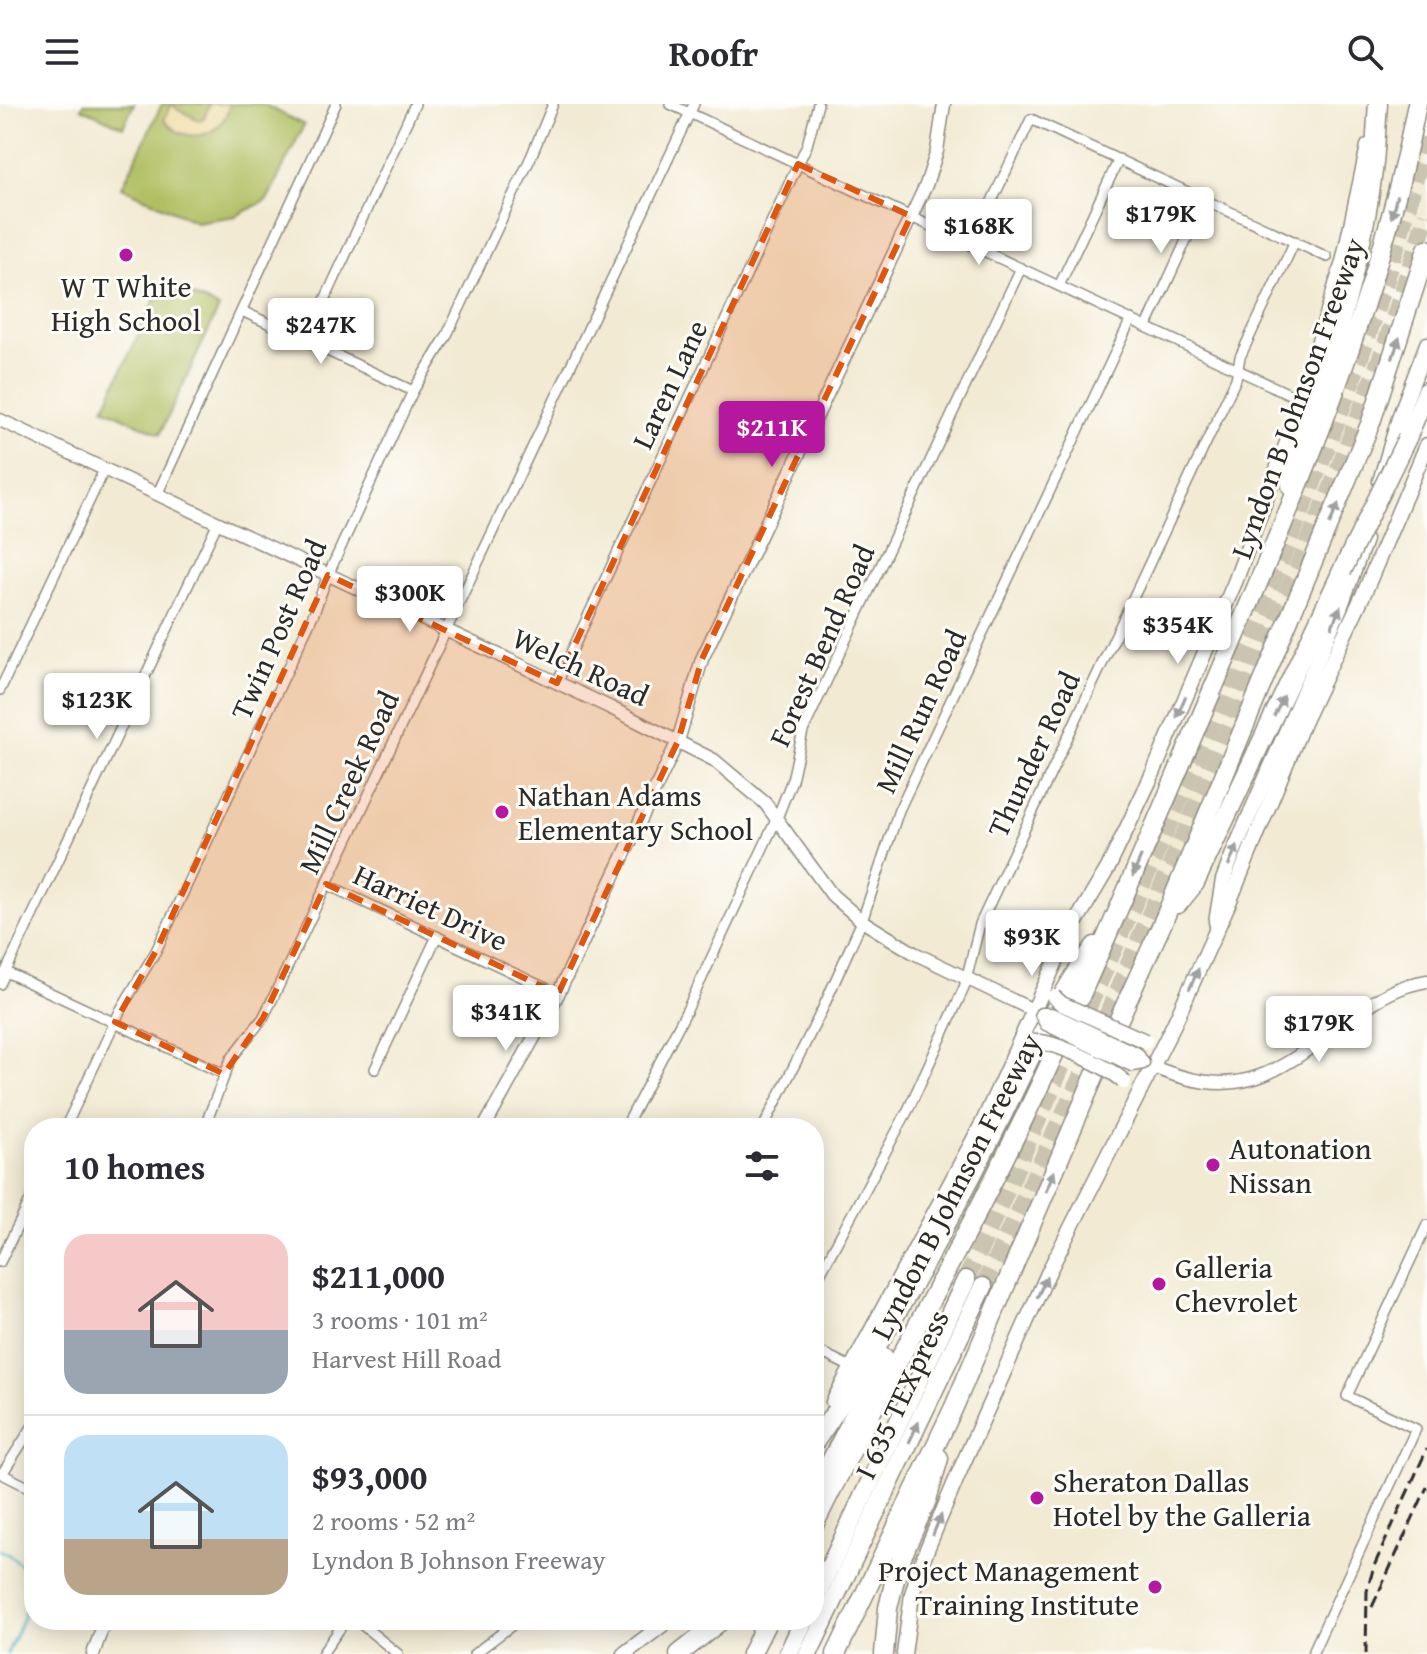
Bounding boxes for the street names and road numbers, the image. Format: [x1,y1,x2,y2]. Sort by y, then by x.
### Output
street label: Lyndon B Johnson Freeway [1218,231,1376,565]
street label: Laren Lane [620,312,718,456]
street label: Twin Post Road [219,532,337,726]
street label: Forest Bend Road [757,537,885,753]
street label: Welch Road [506,615,656,717]
street label: Mill Run Road [863,622,977,800]
street label: Thunder Road [975,664,1091,844]
street label: Mill Creek Road [286,683,410,881]
street label: Harriet Drive [347,852,515,962]
street label: Lyndon B Johnson Freeway [859,1025,1051,1347]
street label: I 635 TEXpress [843,1302,959,1486]

